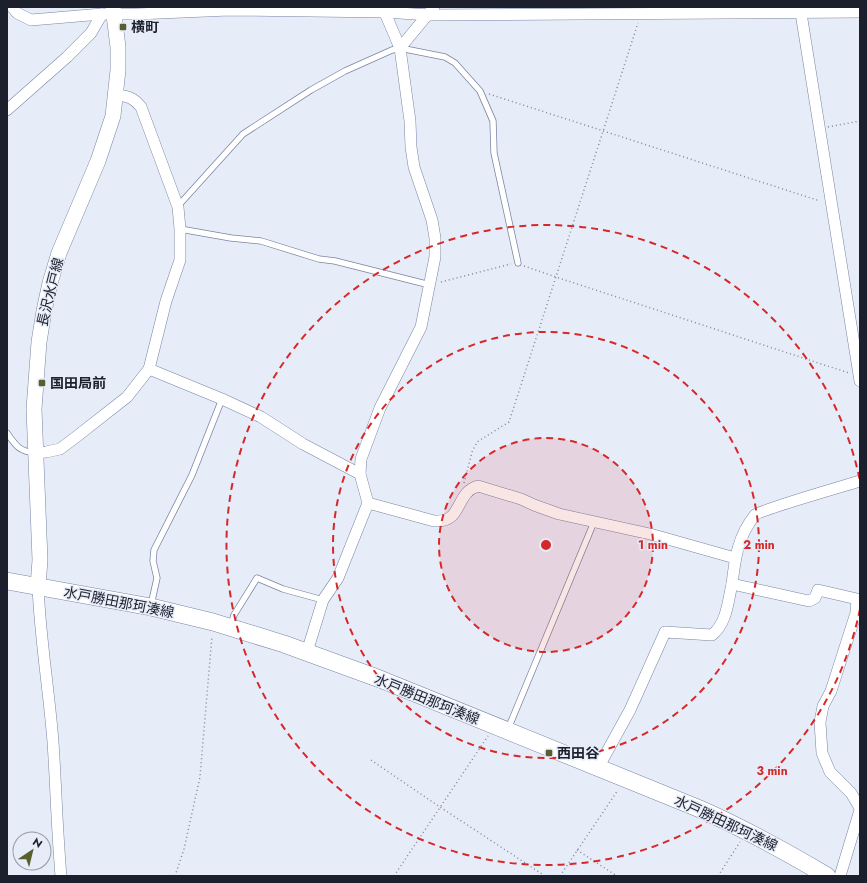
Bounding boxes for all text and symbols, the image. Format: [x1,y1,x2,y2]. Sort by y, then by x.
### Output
place label: 横町 [131,17,159,37]
marker: 横町 [118,22,128,32]
street label: 長沢水戸線 [32,256,68,328]
place label: 国田局前 [50,373,106,393]
marker: 国田局前 [37,378,47,388]
text: 1 min [638,536,668,554]
text: 2 min [743,536,775,554]
centre of rings [539,538,553,552]
street label: 水戸勝田那珂湊線 [62,581,176,623]
street label: 水戸勝田那珂湊線 [371,669,483,729]
place label: 西田谷 [557,743,600,763]
marker: 西田谷 [544,748,554,758]
text: 3 min [756,762,788,780]
street label: 水戸勝田那珂湊線 [671,790,781,856]
north arrow [12,831,52,871]
text: N [30,834,46,852]

